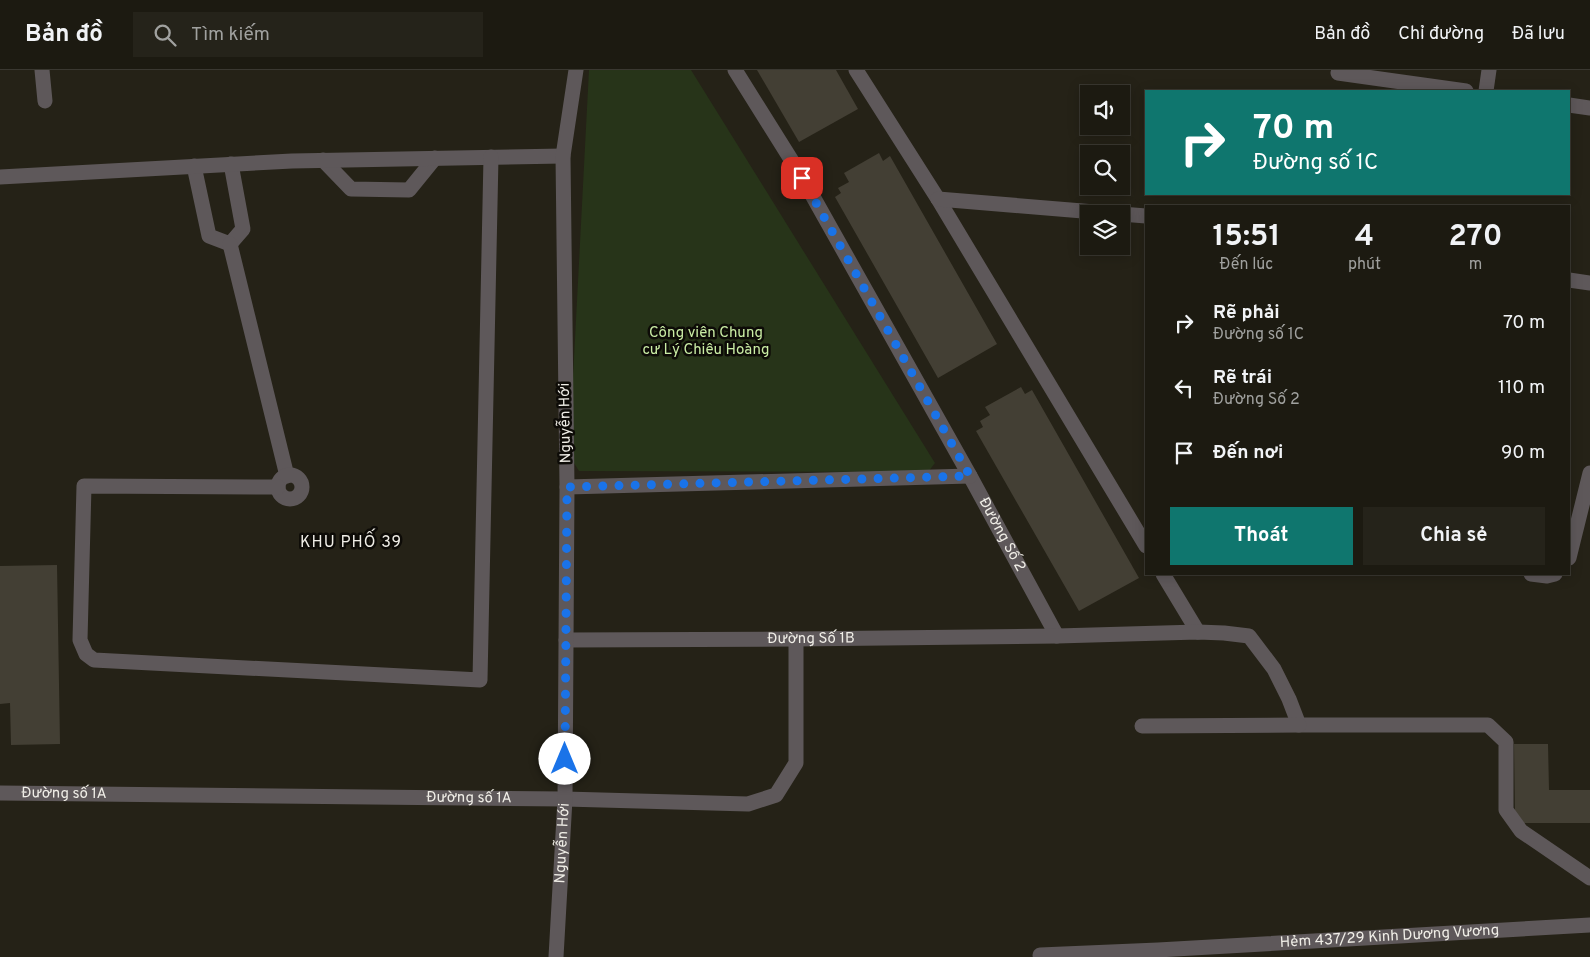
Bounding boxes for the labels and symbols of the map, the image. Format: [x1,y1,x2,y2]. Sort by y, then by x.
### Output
pin [781,157,823,199]
park label: Công viên Chung cư Lý Chiêu Hoàng [642,324,770,360]
street label: Nguyễn Hới [554,383,576,463]
street label: Đường Số 2 [974,494,1030,575]
district label: KHU PHỐ 39 [300,528,402,553]
street label: Đường Số 1B [767,628,855,649]
position arrow [538,732,590,784]
street label: Đường số 1A [21,783,107,804]
street label: Đường số 1A [426,788,512,808]
street label: Nguyễn Hới [551,802,574,884]
street label: Hẻm 437/29 Kinh Dương Vương [1279,921,1500,952]

